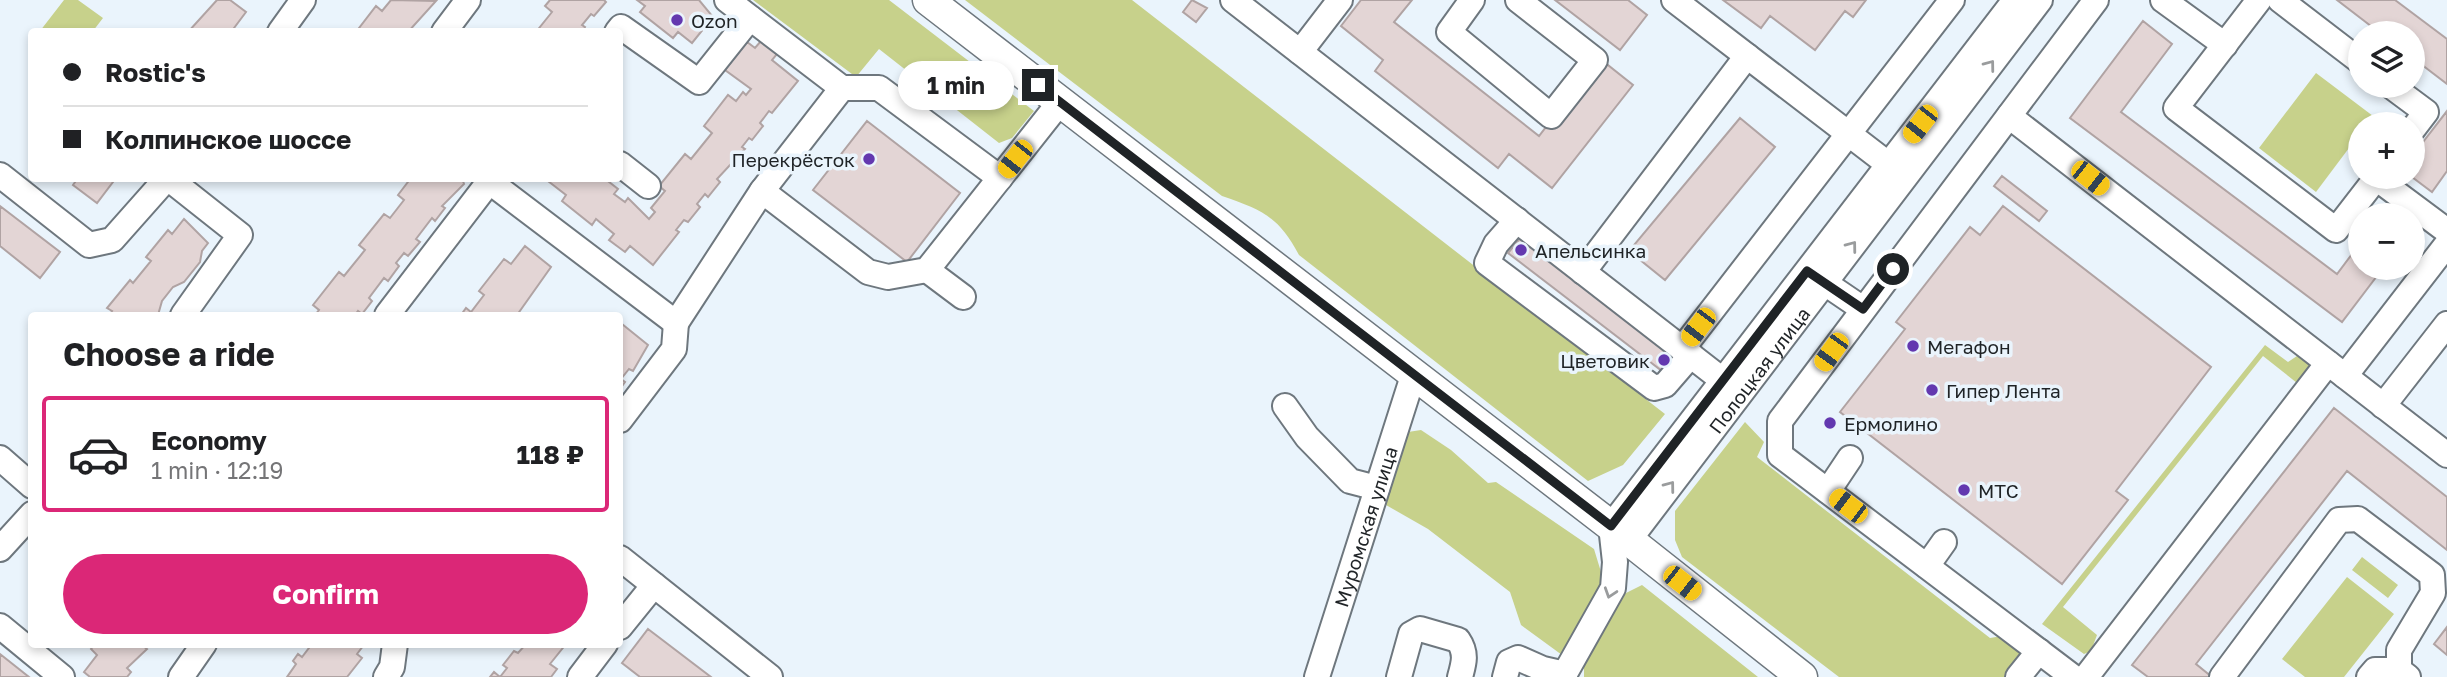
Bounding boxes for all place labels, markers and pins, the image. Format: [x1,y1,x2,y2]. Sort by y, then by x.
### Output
place label: Ozon [691,9,738,32]
marker: Ozon [669,12,685,28]
place label: Перекрёсток [732,148,855,171]
marker: Перекрёсток [861,151,877,167]
place label: Апельсинка [1535,239,1646,262]
marker: Апельсинка [1513,242,1529,258]
place label: Мегафон [1927,335,2011,358]
marker: Мегафон [1905,338,1921,354]
place label: Цветовик [1560,349,1650,372]
marker: Цветовик [1656,352,1672,368]
place label: Гипер Лента [1946,379,2061,402]
marker: Гипер Лента [1924,382,1940,398]
place label: Ермолино [1844,412,1938,435]
marker: Ермолино [1822,415,1838,431]
place label: МТС [1978,479,2019,502]
marker: МТС [1956,482,1972,498]

